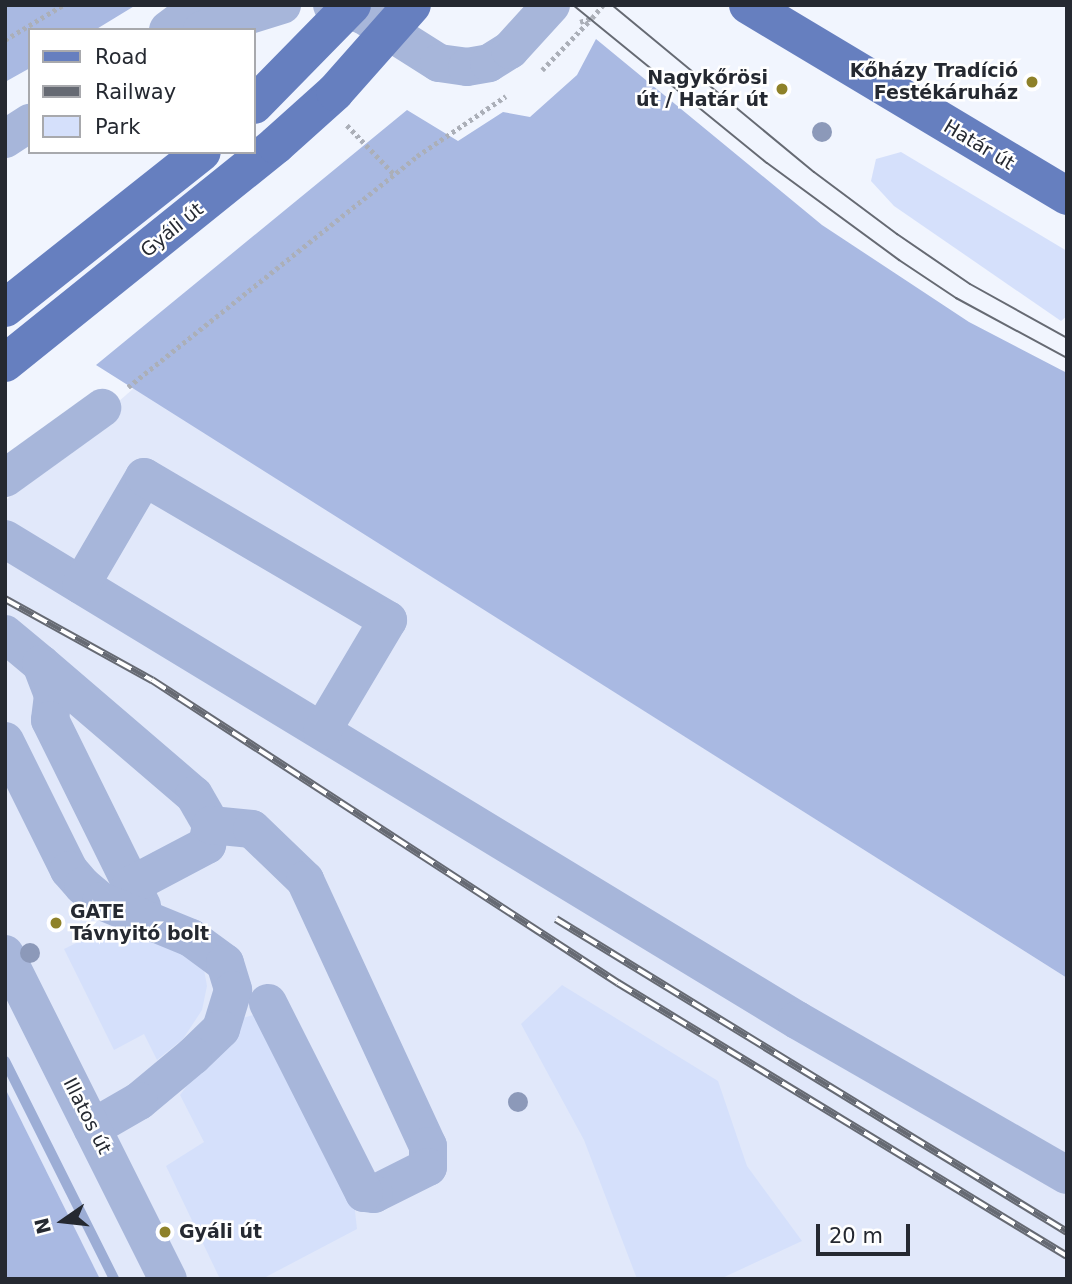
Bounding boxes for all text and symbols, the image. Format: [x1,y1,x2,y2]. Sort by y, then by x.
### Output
legend [28,28,256,154]
text: Road [95,45,148,69]
place label: Kőházy Tradíció Festékáruház [850,60,1018,104]
place label: Nagykőrösi út / Határ út [636,67,768,111]
marker: Kőházy Tradíció Festékáruház [1024,74,1040,90]
text: Railway [95,80,176,104]
marker: Nagykőrösi út / Határ út [774,81,790,97]
text: Park [95,115,140,139]
street label: Határ út [940,115,1018,175]
street label: Gyáli út [136,198,208,262]
place label: GATE Távnyitó bolt [70,901,209,945]
marker: GATE Távnyitó bolt [48,915,64,931]
street label: Illatos út [58,1074,116,1158]
north arrow [28,1186,98,1256]
scale bar [820,1210,914,1254]
text: N [30,1216,55,1236]
place label: Gyáli út [179,1221,262,1243]
marker: Gyáli út [157,1224,173,1240]
text: 20 m [829,1224,883,1248]

